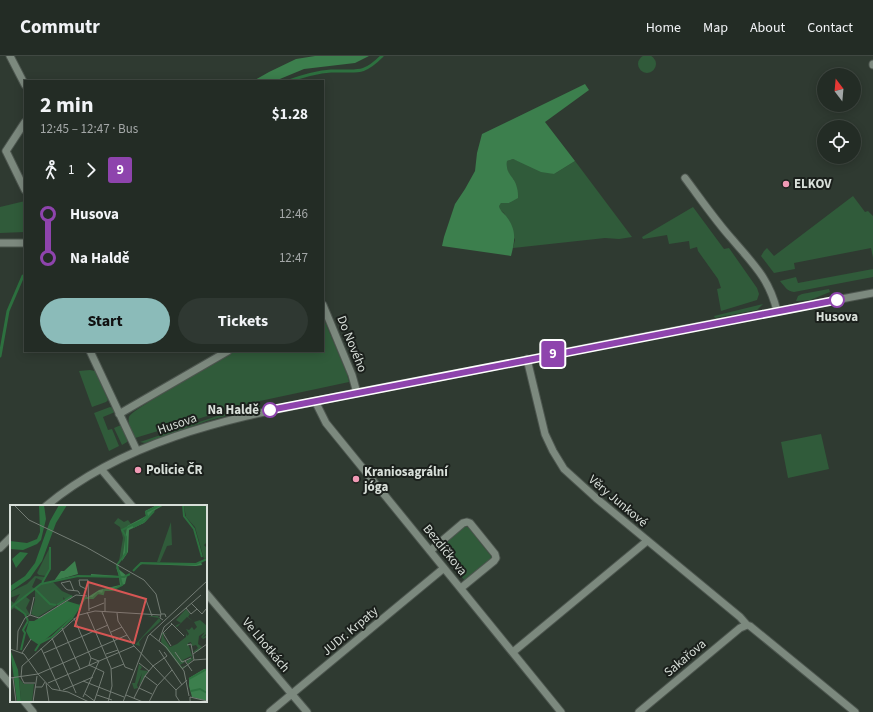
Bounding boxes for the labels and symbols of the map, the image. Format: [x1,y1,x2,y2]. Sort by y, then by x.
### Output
north arrow [817,68,861,112]
place label: ELKOV [794,175,832,193]
marker: ELKOV [781,179,791,189]
marker: Husova [829,292,845,308]
place label: Husova [816,308,858,326]
street label: Do Nového [332,313,372,375]
line badge: 9 [540,341,566,367]
place label: Na Haldě [207,401,259,419]
marker: Na Haldě [262,402,278,418]
street label: Husova [155,409,199,439]
place label: Policie ČR [146,461,203,479]
place label: Kraniosagrální jóga [363,463,449,496]
marker: Policie ČR [133,465,143,475]
street label: Věry Junkové [584,471,652,531]
marker: Kraniosagrální jóga [351,474,361,484]
inset map [10,505,207,702]
street label: Bezdíčkova [419,520,471,580]
street label: JUDr. Krpaty [318,602,382,660]
street label: Ve Lhotkách [238,614,294,676]
street label: Sakařova [660,635,710,681]

